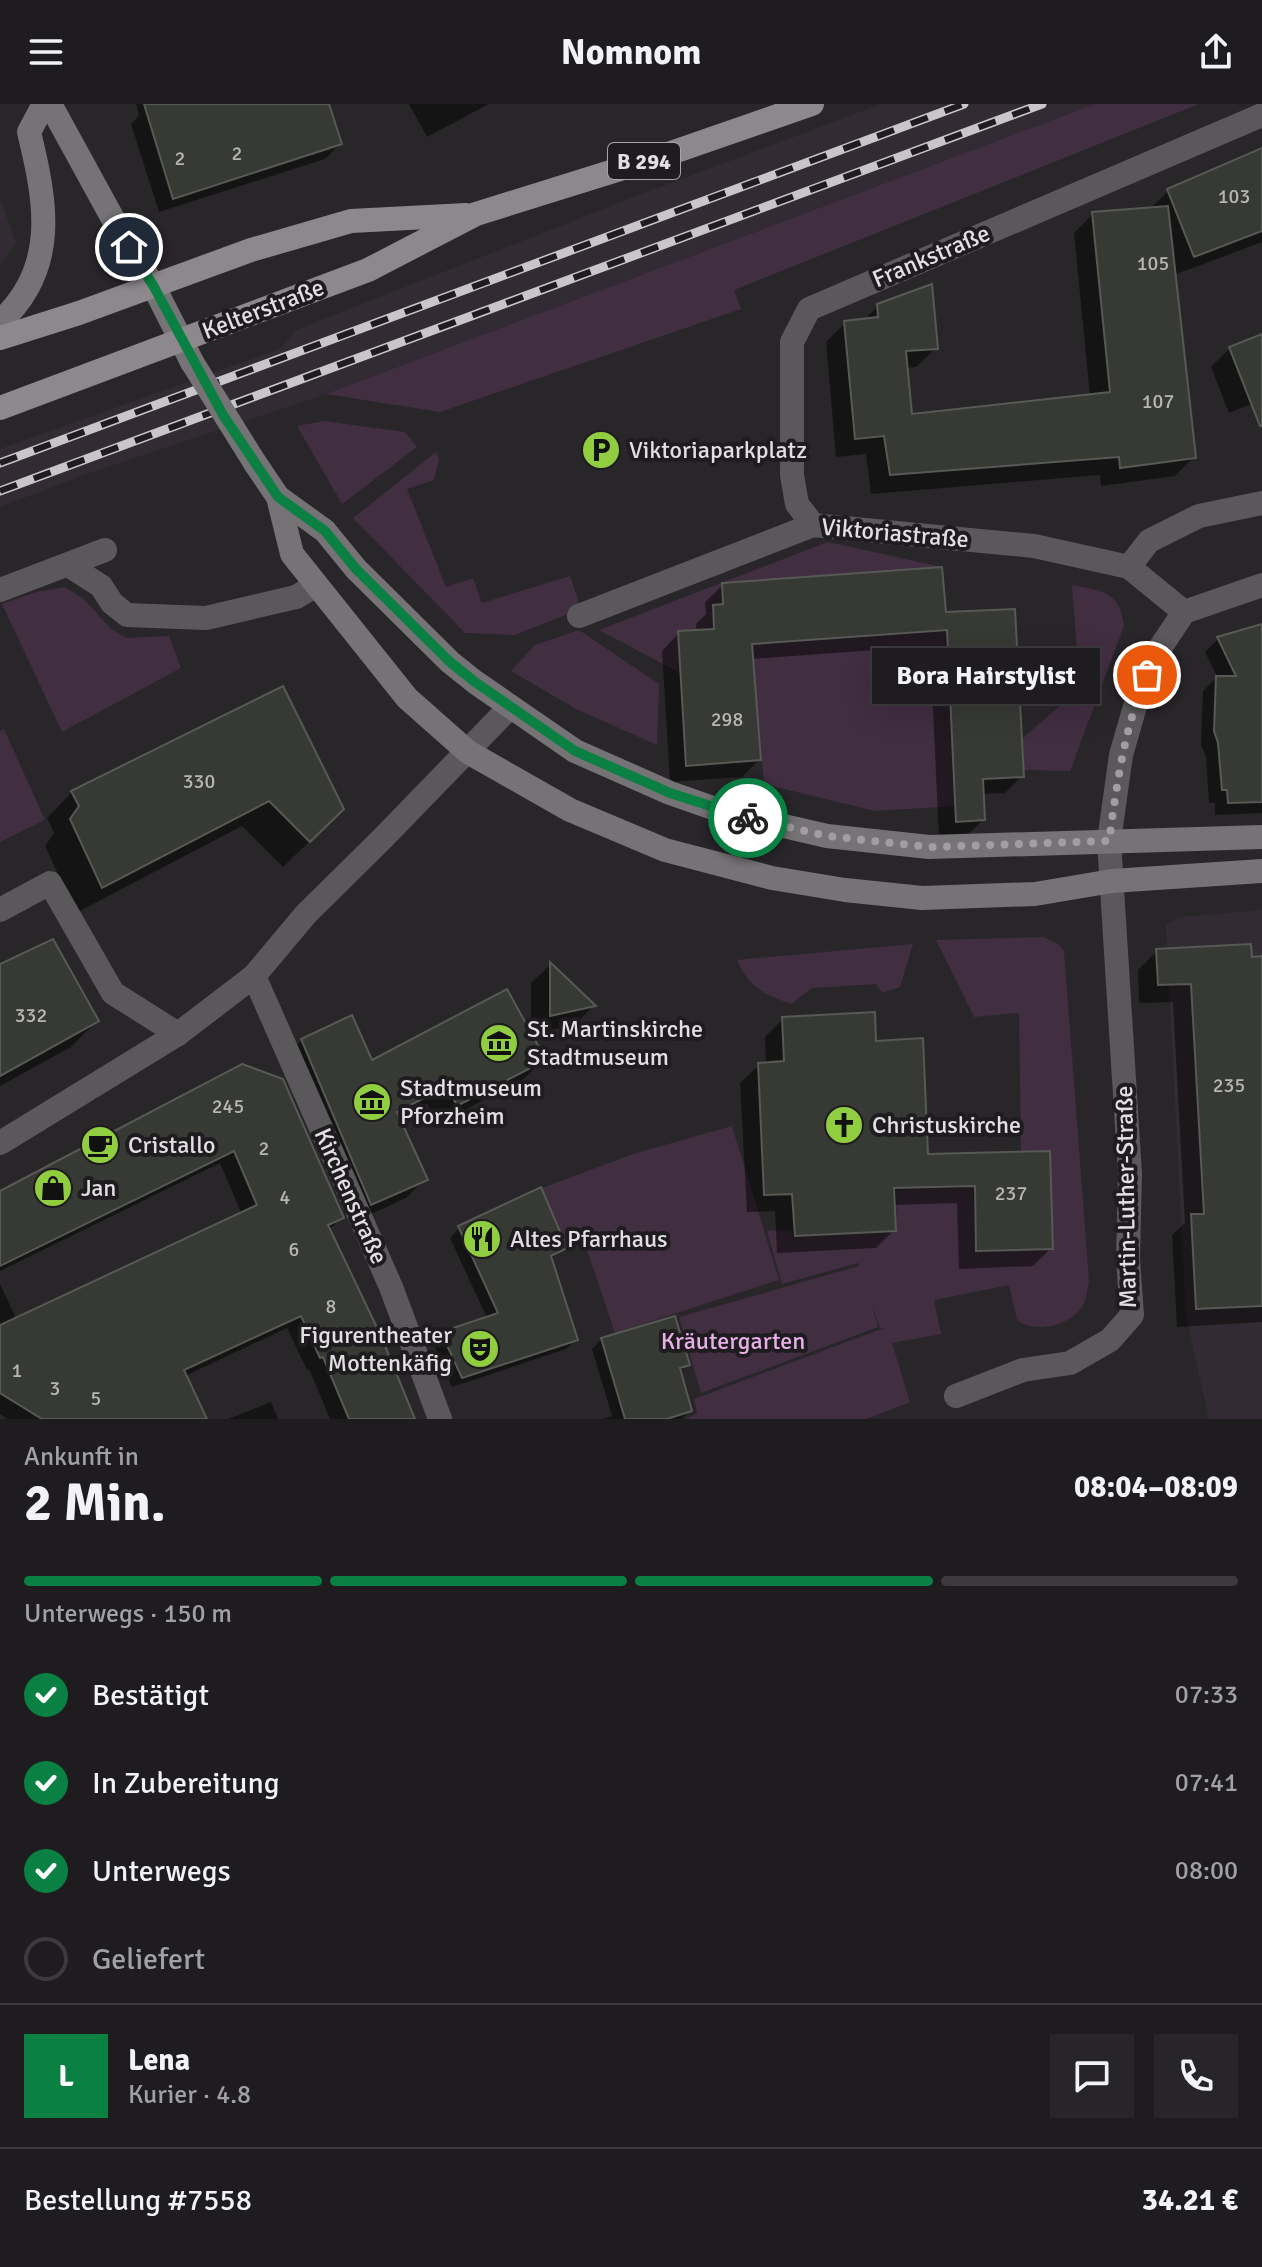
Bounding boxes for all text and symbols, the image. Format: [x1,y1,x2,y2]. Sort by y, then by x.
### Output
icon: menu [24,30,68,74]
text: Nomnom [561,30,701,75]
icon: share [1194,30,1238,74]
house number: 2 [232,141,242,166]
road number: B 294 [608,143,680,179]
house number: 2 [175,146,185,171]
house number: 103 [1218,184,1250,209]
pin [95,213,163,281]
street label: Frankstraße [868,218,994,294]
icon: home [107,225,151,269]
house number: 105 [1137,251,1169,276]
street label: Kelterstraße [198,272,328,346]
house number: 107 [1142,389,1174,414]
parking icon: Viktoriaparkplatz [580,429,622,471]
place label: Viktoriaparkplatz [629,435,807,465]
street label: Viktoriastraße [820,512,970,554]
pin [1113,641,1181,709]
callout: Bora Hairstylist [871,647,1099,703]
icon: bag [1125,653,1169,697]
text: Bora Hairstylist [896,660,1076,692]
house number: 298 [711,707,743,732]
house number: 330 [183,769,215,794]
courier [708,778,788,858]
icon: bike [726,796,770,840]
house number: 332 [15,1003,47,1028]
place label: St. Martinskirche Stadtmuseum [527,1014,703,1072]
museum icon: St. Martinskirche Stadtmuseum [478,1022,520,1064]
place label: Stadtmuseum Pforzheim [400,1073,542,1131]
house number: 235 [1213,1073,1245,1098]
museum icon: Stadtmuseum Pforzheim [351,1081,393,1123]
street label: Martin-Luther-Straße [1109,1085,1143,1309]
house number: 245 [212,1094,244,1119]
church icon: Christuskirche [823,1104,865,1146]
place label: Christuskirche [872,1110,1021,1140]
street label: Kirchenstraße [308,1123,394,1269]
cafe icon: Cristallo [79,1124,121,1166]
place label: Cristallo [128,1130,215,1160]
house number: 2 [259,1136,269,1161]
shop icon: Jan [32,1167,74,1209]
place label: Jan [81,1173,116,1203]
house number: 237 [995,1181,1027,1206]
house number: 4 [280,1185,291,1210]
restaurant icon: Altes Pfarrhaus [461,1218,503,1260]
place label: Altes Pfarrhaus [510,1224,668,1254]
house number: 6 [289,1237,299,1262]
house number: 8 [326,1294,336,1319]
place label: Figurentheater Mottenkäfig [299,1320,452,1378]
park label: Kräutergarten [661,1326,805,1356]
theatre icon: Figurentheater Mottenkäfig [459,1328,501,1370]
house number: 1 [12,1358,22,1383]
house number: 3 [50,1376,60,1401]
house number: 5 [91,1386,101,1411]
text: Ankunft in [24,1441,139,1473]
text: 08:04–08:09 [1074,1469,1238,1506]
text: 2 Min. [24,1471,166,1535]
text: Unterwegs · 150 m [24,1598,232,1630]
icon: check [24,1673,68,1717]
text: Bestätigt [92,1677,209,1714]
text: 07:33 [1175,1679,1238,1711]
icon: check [24,1761,68,1805]
text: In Zubereitung [92,1765,280,1802]
text: 07:41 [1175,1767,1238,1799]
icon: check [24,1849,68,1893]
text: Unterwegs [92,1853,231,1890]
text: 08:00 [1175,1855,1238,1887]
text: Geliefert [92,1941,205,1978]
button: chat [1050,2034,1134,2118]
button: phone [1154,2034,1238,2118]
text: Lena [128,2042,190,2079]
text: L [58,2058,74,2095]
text: Kurier · 4.8 [128,2079,251,2111]
text: Bestellung #7558 [24,2182,252,2219]
text: 34.21 € [1142,2182,1238,2219]

